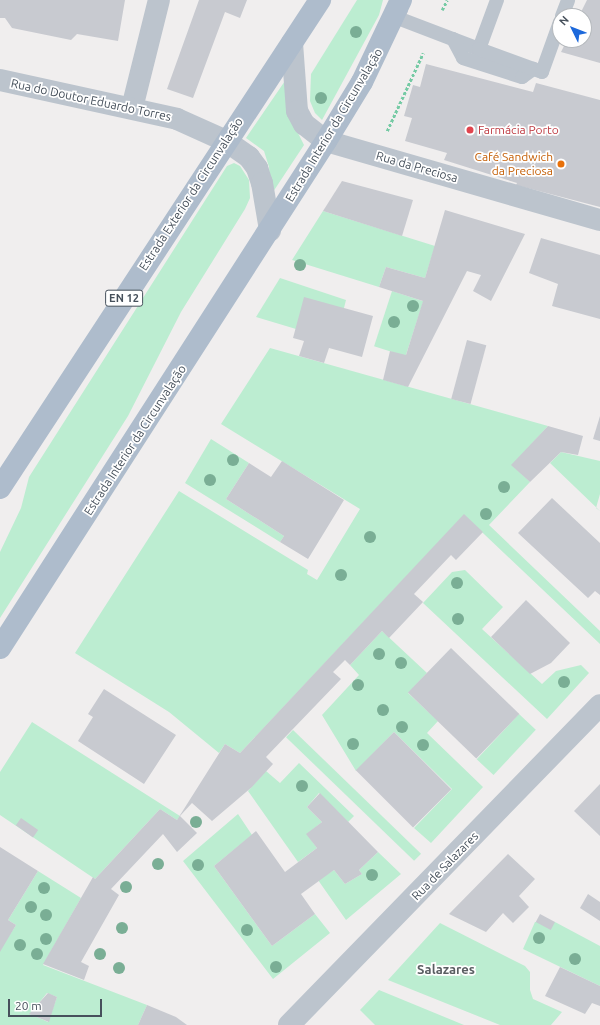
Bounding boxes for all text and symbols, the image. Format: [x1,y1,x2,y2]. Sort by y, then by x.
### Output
north arrow [552,8,592,48]
text: N [557,13,571,28]
street label: Estrada Interior da Circunvalação [282,46,386,204]
street label: Rua do Doutor Eduardo Torres [10,76,172,124]
street label: Estrada Exterior da Circunvalação [136,115,246,273]
place label: Farmácia Porto [478,123,559,137]
marker: Farmácia Porto [465,125,475,135]
street label: Rua da Preciosa [374,148,460,186]
place label: Café Sandwich da Preciosa [475,150,553,178]
marker: Café Sandwich da Preciosa [556,159,566,169]
road number: EN 12 [105,289,143,307]
street label: Estrada Interior da Circunvalação [81,362,189,518]
street label: Rua de Salazares [409,829,481,903]
district label: Salazares [417,961,475,977]
scale bar [10,991,104,1017]
text: 20 m [15,999,42,1012]

